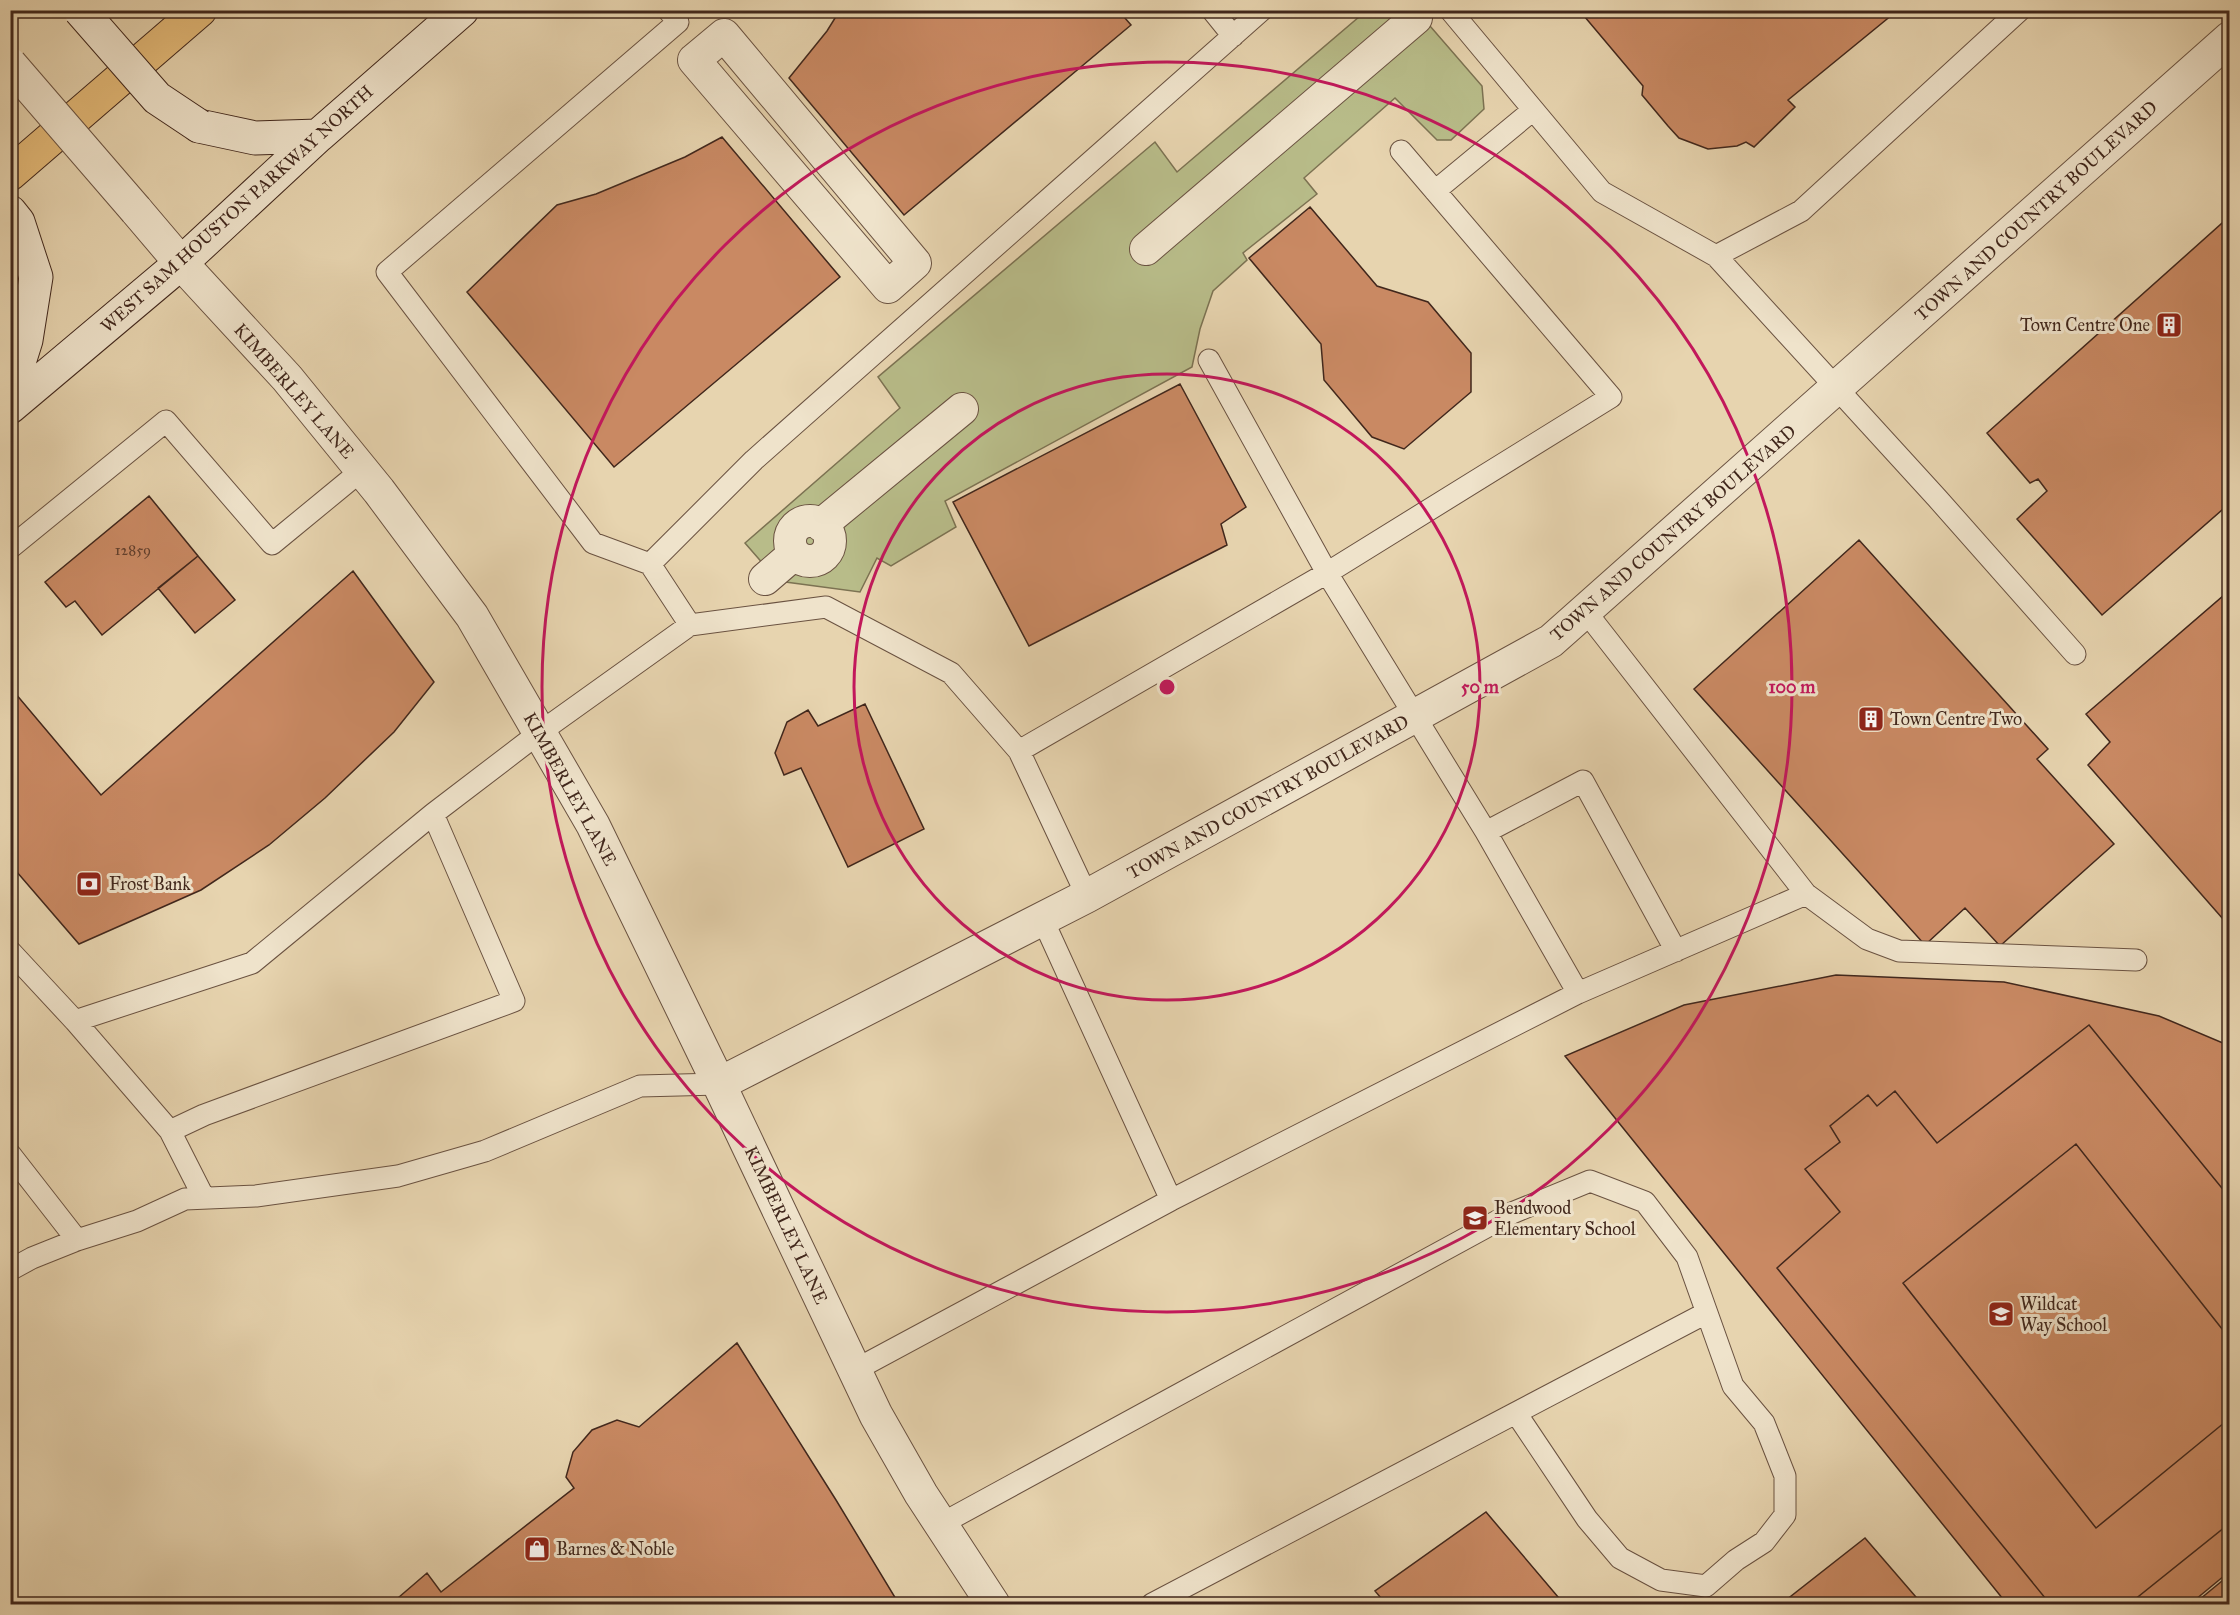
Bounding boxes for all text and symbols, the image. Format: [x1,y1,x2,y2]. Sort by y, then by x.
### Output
street label: WEST SAM HOUSTON PARKWAY NORTH [96,81,378,337]
street label: TOWN AND COUNTRY BOULEVARD [1910,96,2162,326]
building icon: Town Centre One [2154,310,2184,340]
place label: Town Centre One [2020,314,2150,336]
street label: KIMBERLEY LANE [229,319,359,463]
street label: TOWN AND COUNTRY BOULEVARD [1546,420,1800,646]
house number: 12859 [115,541,151,559]
text: 50 m [1461,676,1500,698]
text: 100 m [1769,676,1816,698]
centre of rings [1157,677,1177,697]
building icon: Town Centre Two [1856,704,1886,734]
place label: Town Centre Two [1890,708,2022,730]
street label: KIMBERLEY LANE [519,709,621,870]
street label: TOWN AND COUNTRY BOULEVARD [1123,710,1413,884]
bank icon: Frost Bank [74,869,104,899]
place label: Frost Bank [109,873,191,895]
street label: KIMBERLEY LANE [740,1142,832,1308]
place label: Bendwood Elementary School [1494,1197,1636,1240]
school or university icon: Bendwood Elementary School [1460,1203,1490,1233]
place label: Wildcat Way School [2020,1293,2107,1336]
school or university icon: Wildcat Way School [1986,1299,2016,1329]
shop icon: Barnes & Noble [522,1534,552,1564]
place label: Barnes & Noble [556,1538,674,1560]

